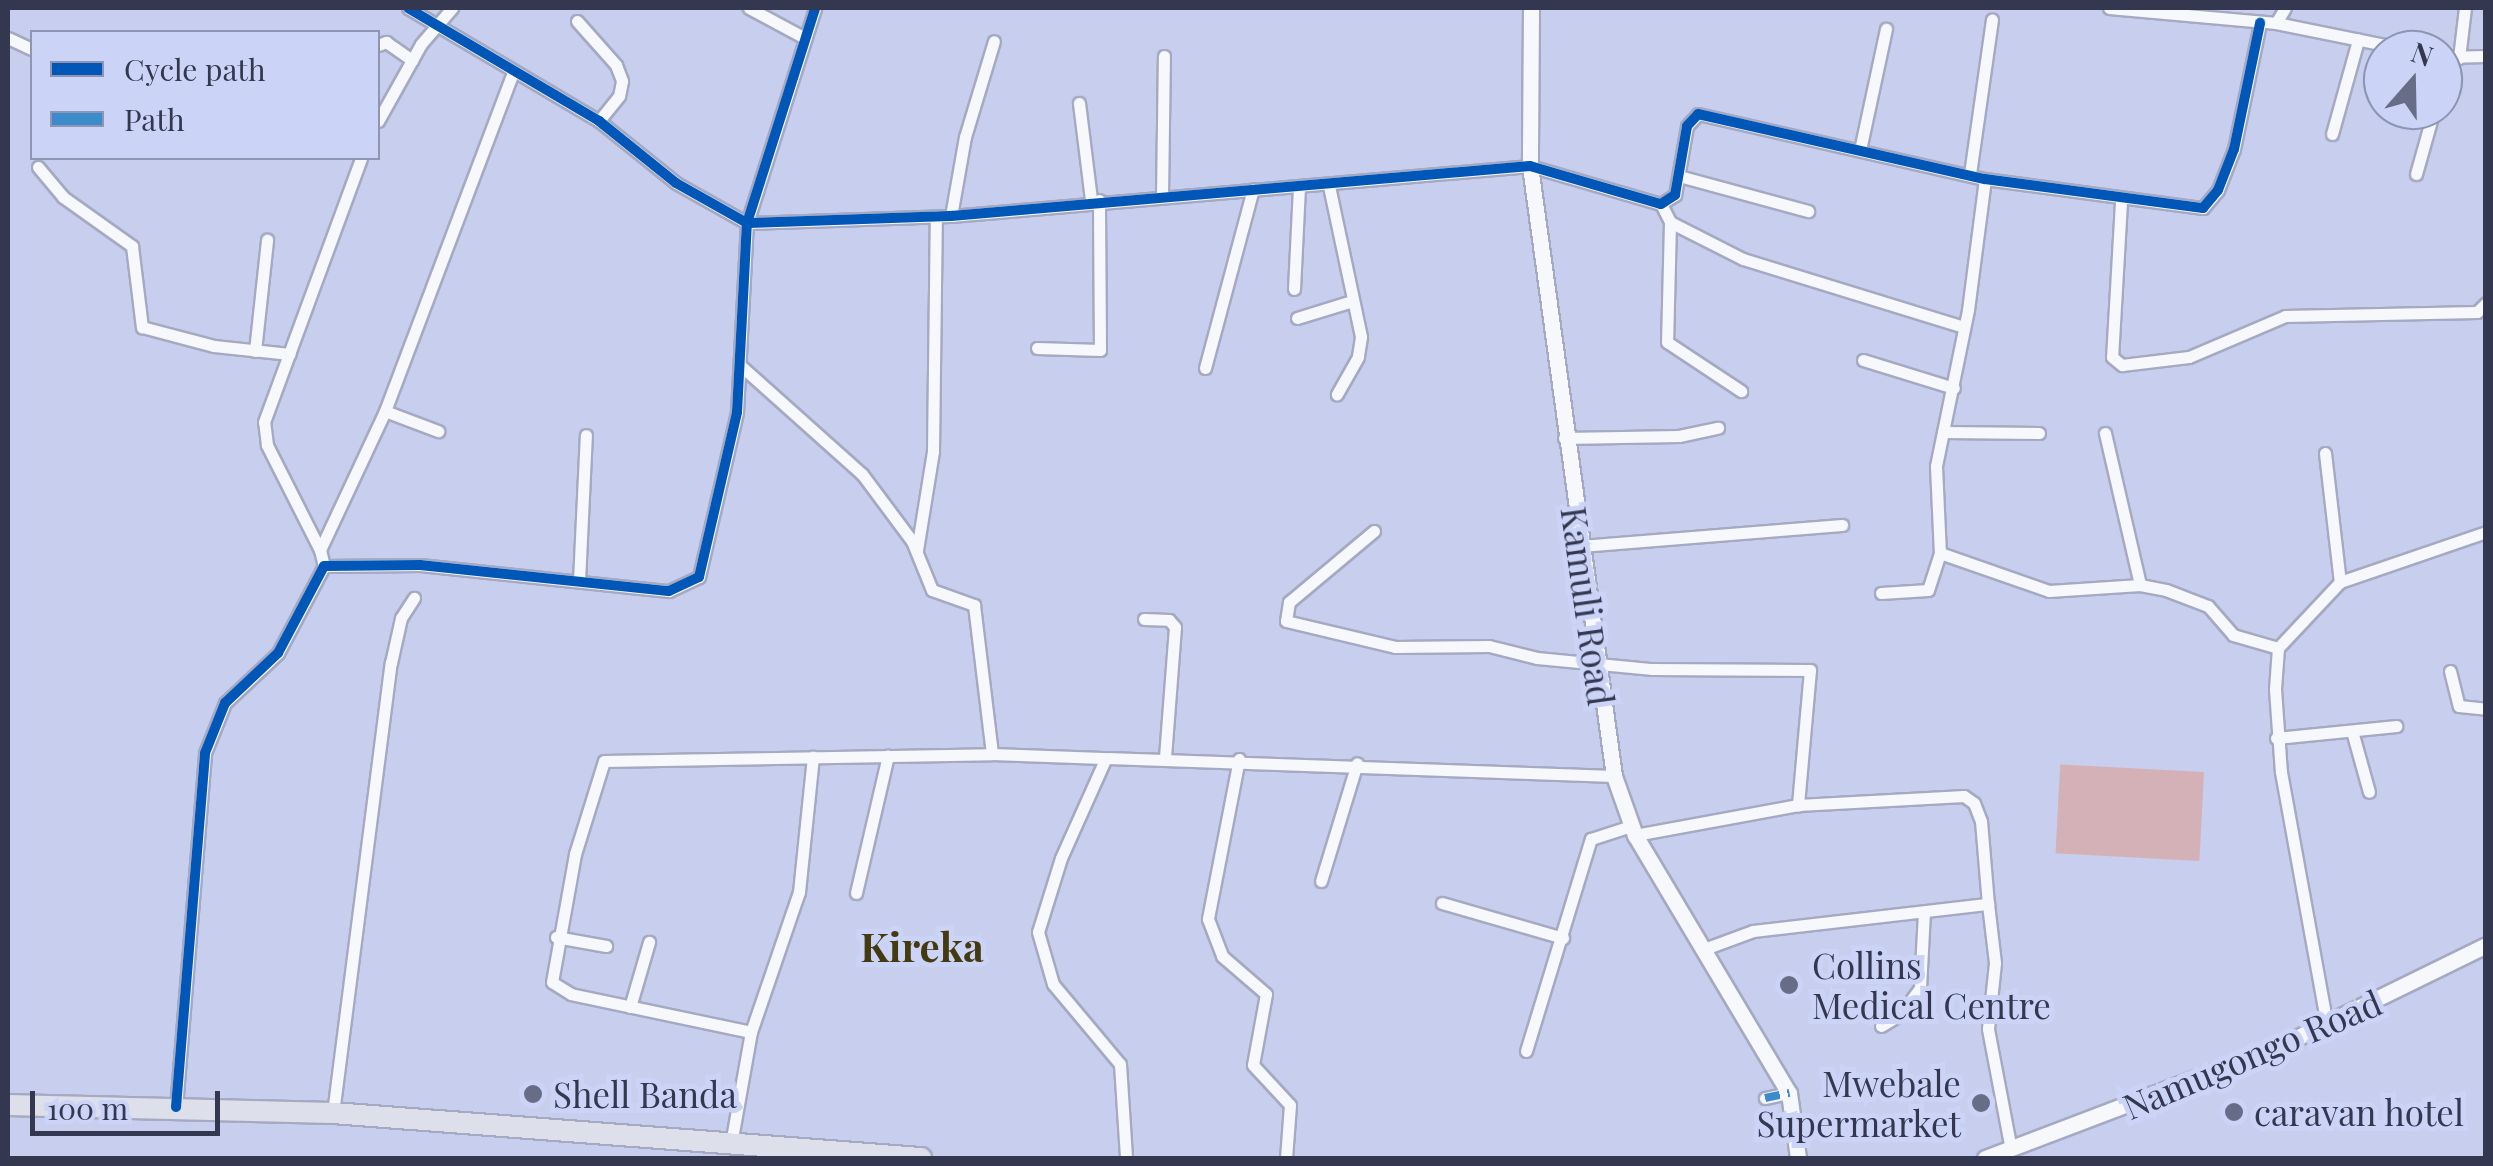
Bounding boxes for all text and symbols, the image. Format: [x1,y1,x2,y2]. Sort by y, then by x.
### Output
legend [30,30,380,160]
north arrow [2363,30,2463,130]
text: N [2407,32,2439,74]
text: Cycle path [124,49,266,89]
text: Path [124,99,185,139]
street label: Kamuli Road [1553,504,1623,708]
district label: Kireka [860,922,984,970]
place label: Collins Medical Centre [1812,944,2051,1026]
marker: Collins Medical Centre [1776,972,1802,998]
street label: Namugongo Road [2117,981,2387,1127]
place label: Mwebale Supermarket [1756,1062,1961,1144]
scale bar [35,1071,225,1133]
place label: Shell Banda [553,1073,737,1115]
marker: Shell Banda [522,1083,544,1105]
text: 100 m [47,1088,128,1128]
place label: caravan hotel [2254,1091,2465,1133]
marker: Mwebale Supermarket [1970,1092,1992,1114]
marker: caravan hotel [2223,1101,2245,1123]

